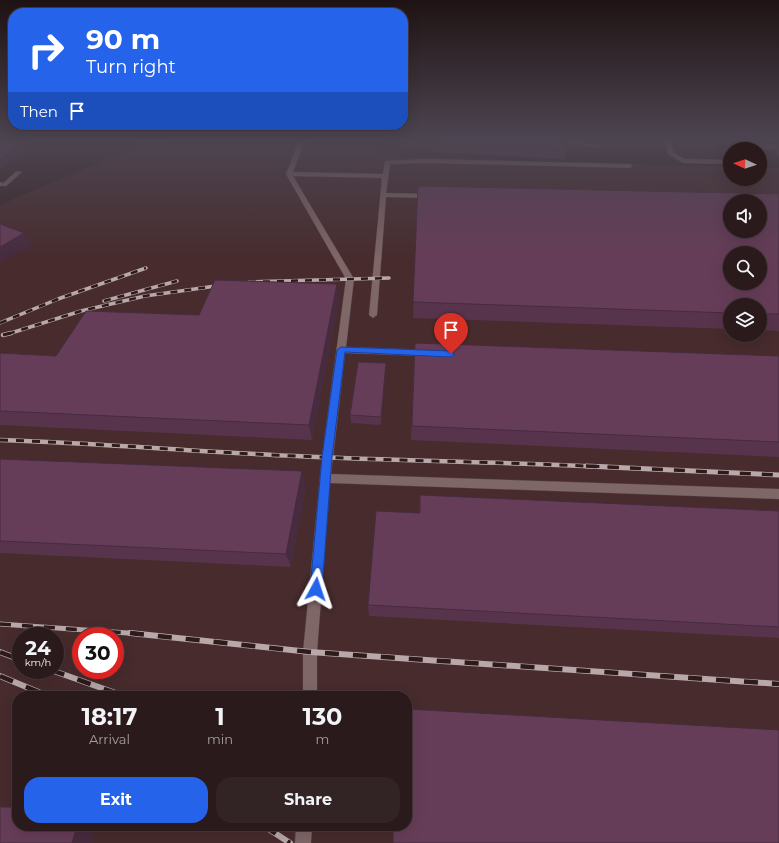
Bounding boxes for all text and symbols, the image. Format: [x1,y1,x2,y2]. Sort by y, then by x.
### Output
text: 90 m [86,22,160,56]
icon: right [20,24,72,76]
text: Turn right [86,56,176,78]
icon: arrive [66,100,88,122]
text: Then [20,102,58,121]
north arrow [723,142,767,186]
map controls [723,142,767,342]
button: sound [723,194,767,238]
button: search [723,246,767,290]
button: layers [723,298,767,342]
pin [434,313,468,354]
icon: arrive [440,319,462,341]
position arrow [295,568,337,610]
speed limit sign: 30 [72,627,124,679]
text: 24 [25,636,51,660]
text: km/h [25,656,51,669]
text: 18:17 [82,702,137,731]
text: 1 [215,702,225,731]
text: 130 [303,702,342,731]
text: Arrival [89,731,130,747]
text: min [207,731,233,747]
text: m [316,731,329,747]
button: Exit [24,777,208,823]
button: Share [216,777,400,823]

